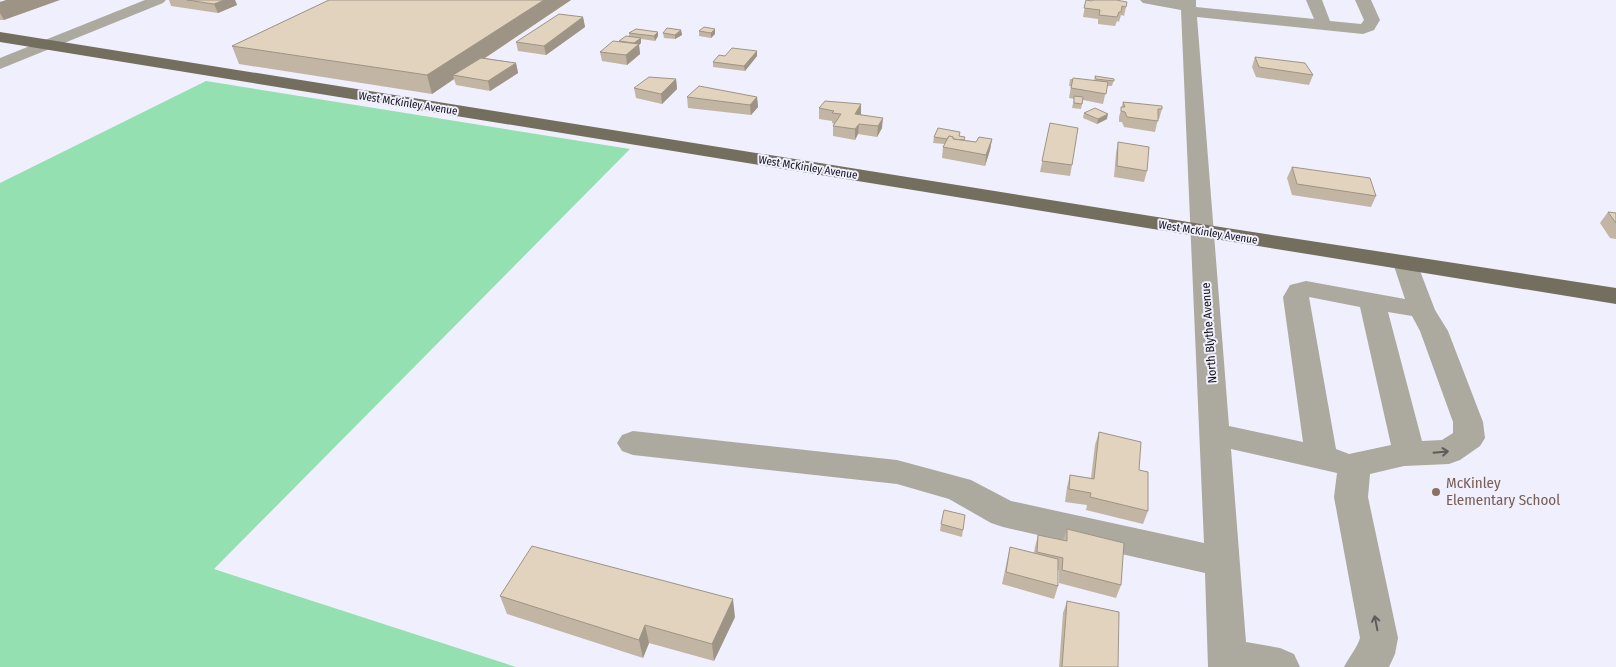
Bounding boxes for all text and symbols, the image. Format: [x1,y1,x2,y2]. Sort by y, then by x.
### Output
street label: West McKinley Avenue [357,89,458,118]
street label: West McKinley Avenue [757,153,858,182]
street label: West McKinley Avenue [1157,218,1258,247]
street label: North Blythe Avenue [1198,282,1220,384]
one-way arrow [1433,447,1449,457]
place label: McKinley Elementary School [1446,474,1560,509]
marker: McKinley Elementary School [1430,486,1442,498]
one-way arrow [1371,616,1380,632]

